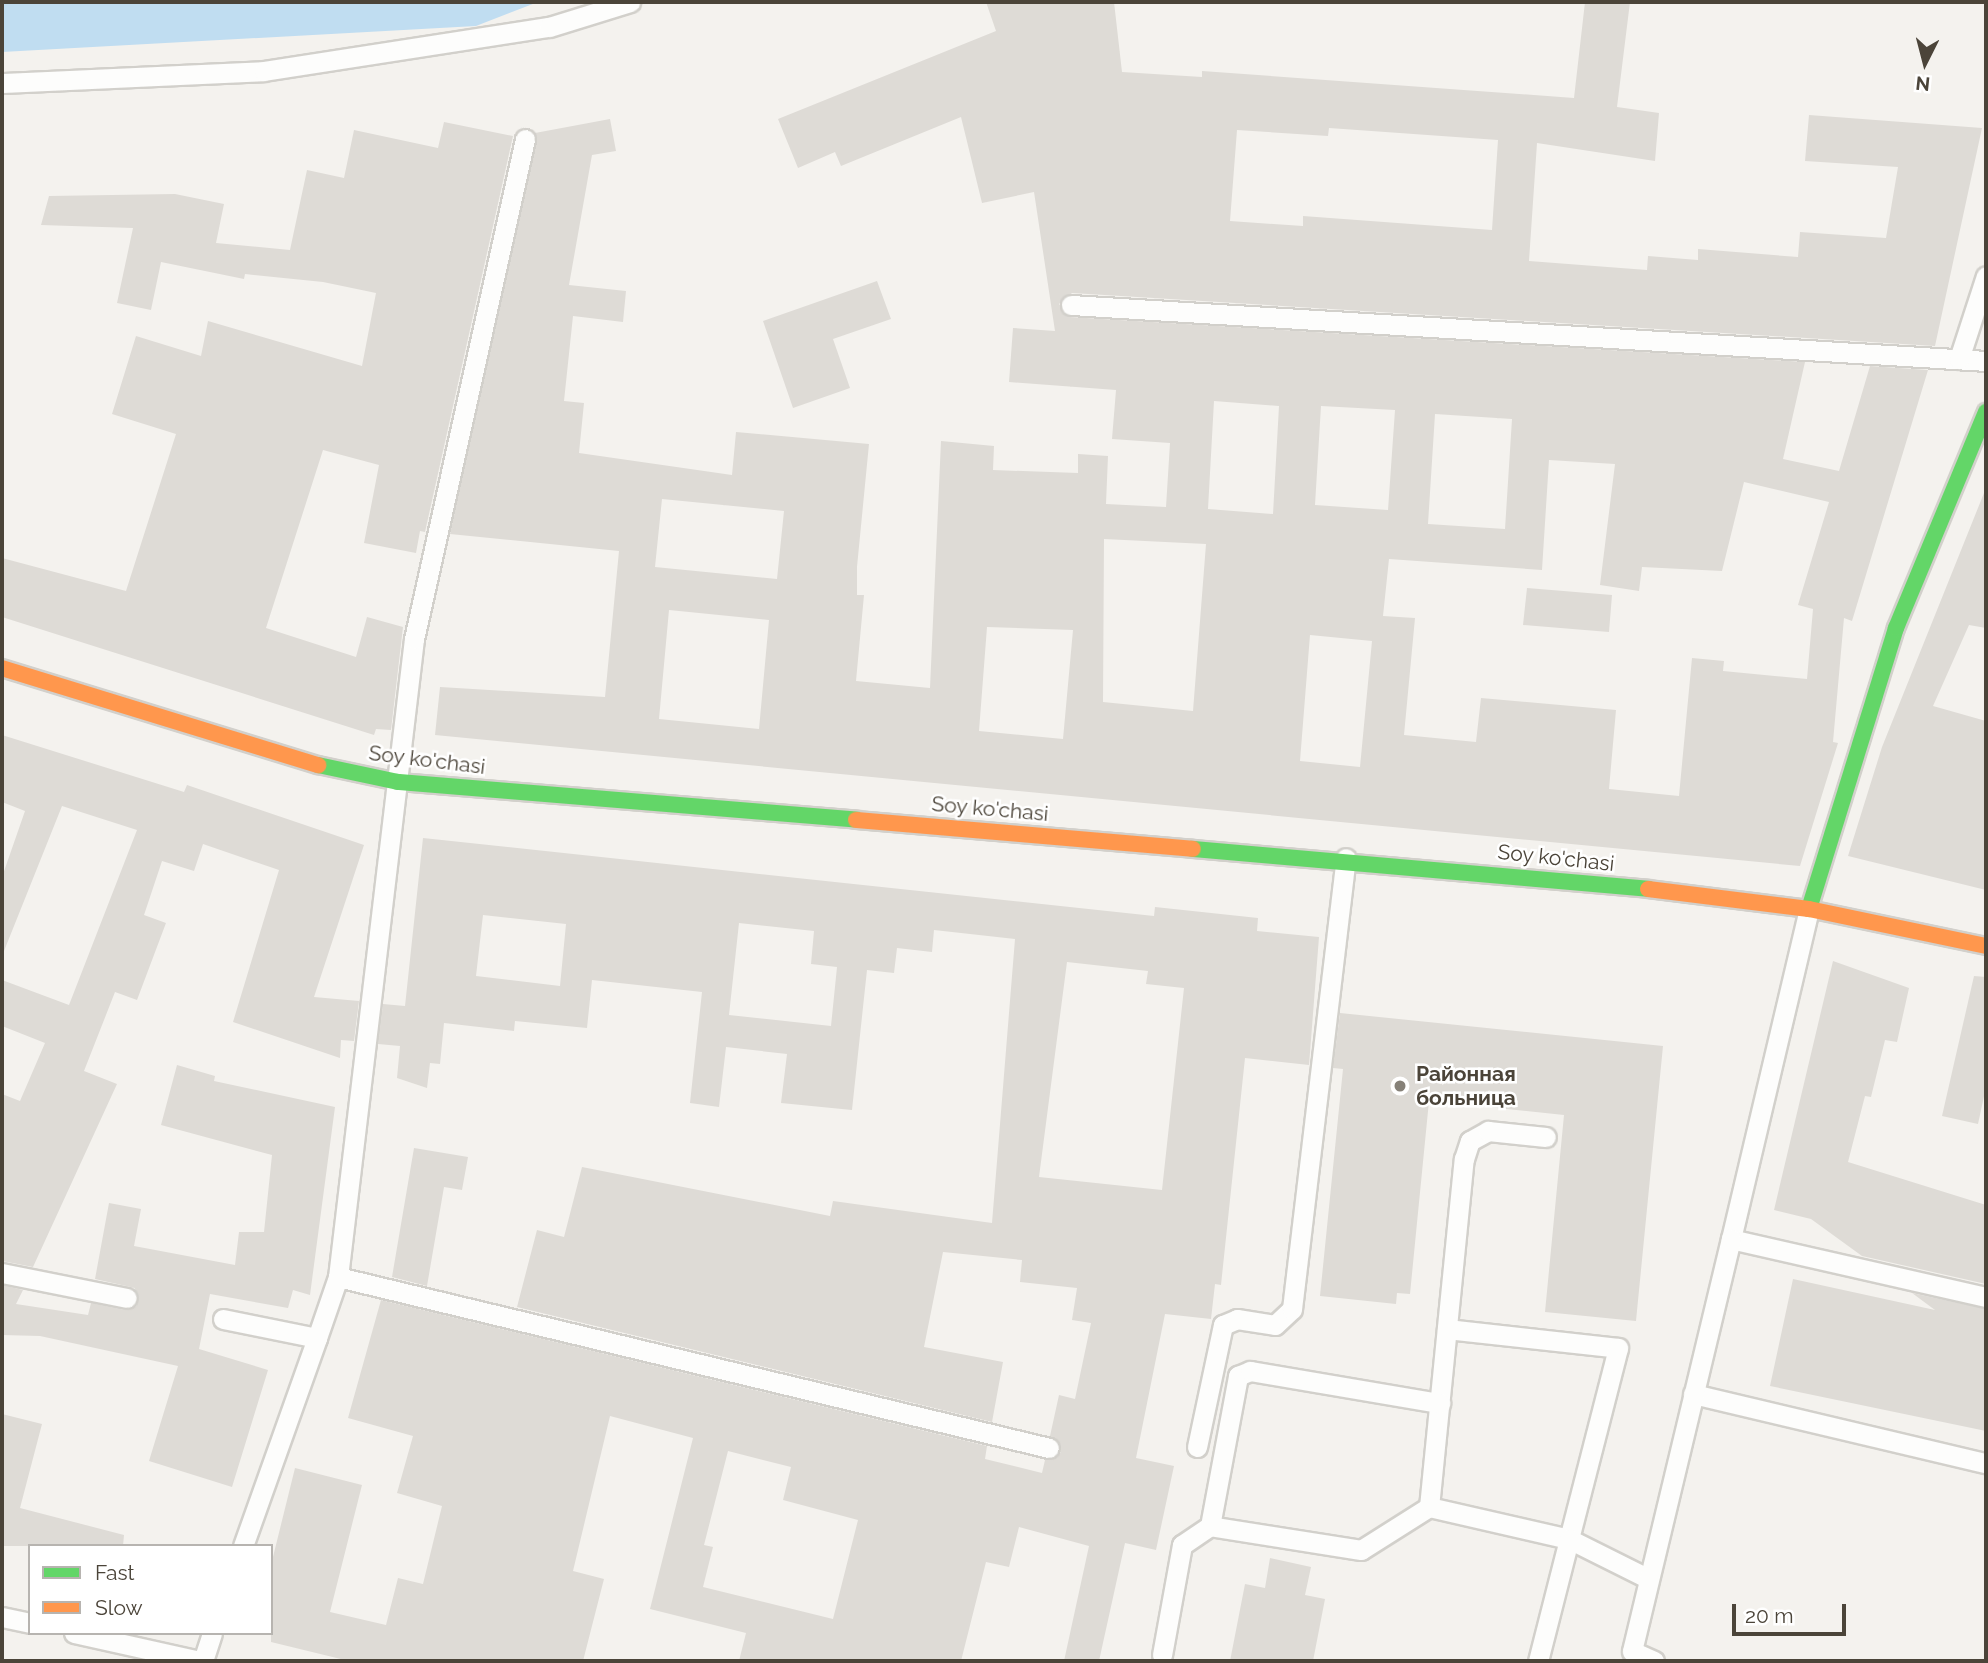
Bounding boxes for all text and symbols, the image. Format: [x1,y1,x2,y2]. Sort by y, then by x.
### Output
north arrow [1890,28,1960,98]
text: N [1914,72,1931,96]
street label: Soy ko'chasi [367,740,487,780]
street label: Soy ko'chasi [930,791,1050,827]
street label: Soy ko'chasi [1496,839,1616,877]
place label: Районная больница [1416,1061,1516,1111]
marker: Районная больница [1390,1076,1410,1096]
legend [28,1544,273,1635]
text: Fast [95,1560,135,1585]
scale bar [1736,1590,1850,1634]
text: Slow [95,1595,143,1620]
text: 20 m [1745,1603,1793,1628]

